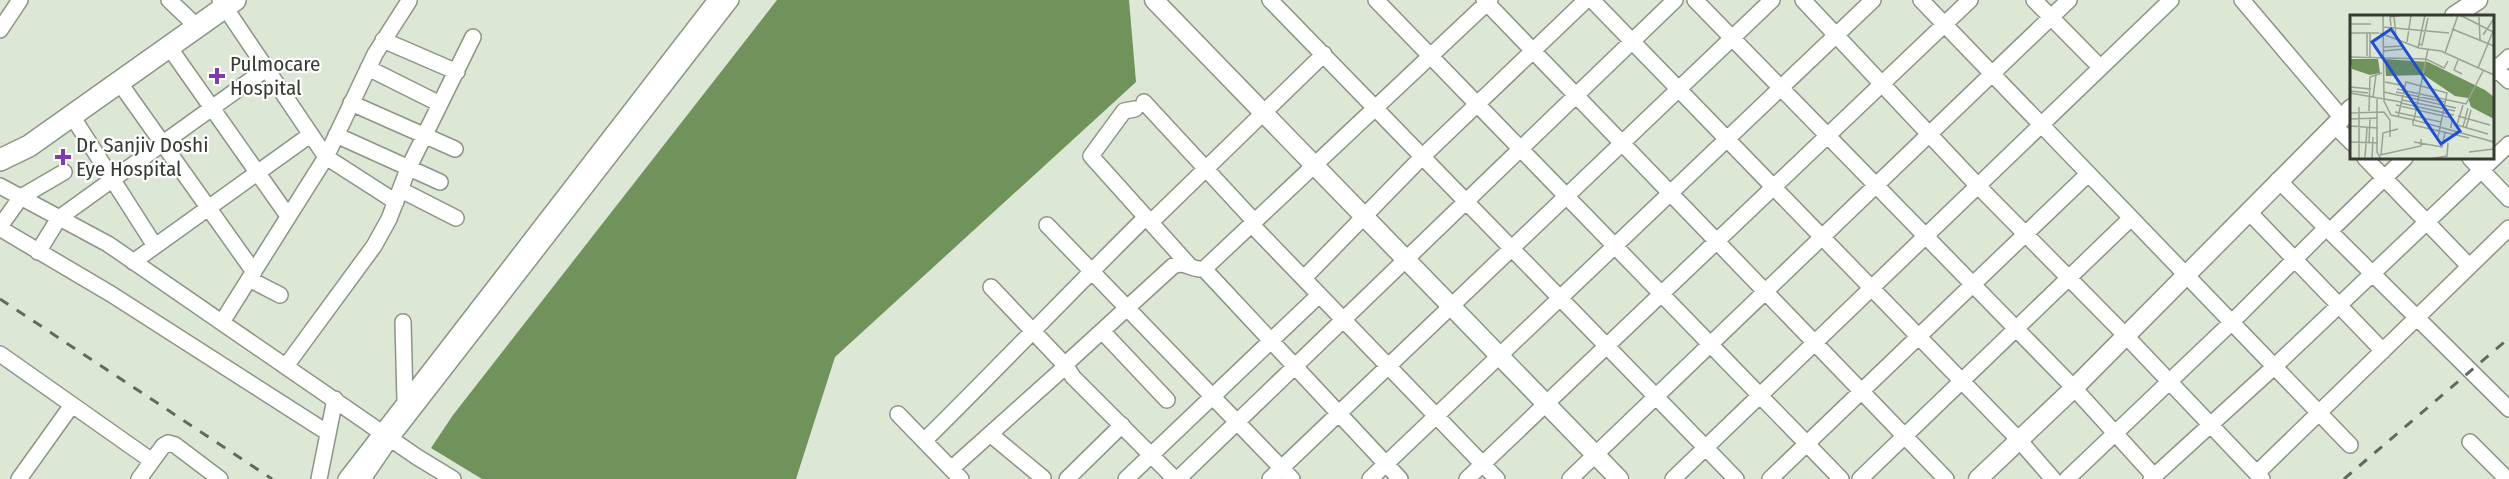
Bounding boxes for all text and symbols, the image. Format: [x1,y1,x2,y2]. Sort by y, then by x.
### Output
inset map [2350,15,2494,159]
place label: Pulmocare Hospital [230,51,320,101]
marker: Pulmocare Hospital [208,67,226,85]
place label: Dr. Sanjiv Doshi Eye Hospital [76,132,208,182]
marker: Dr. Sanjiv Doshi Eye Hospital [54,148,72,166]

